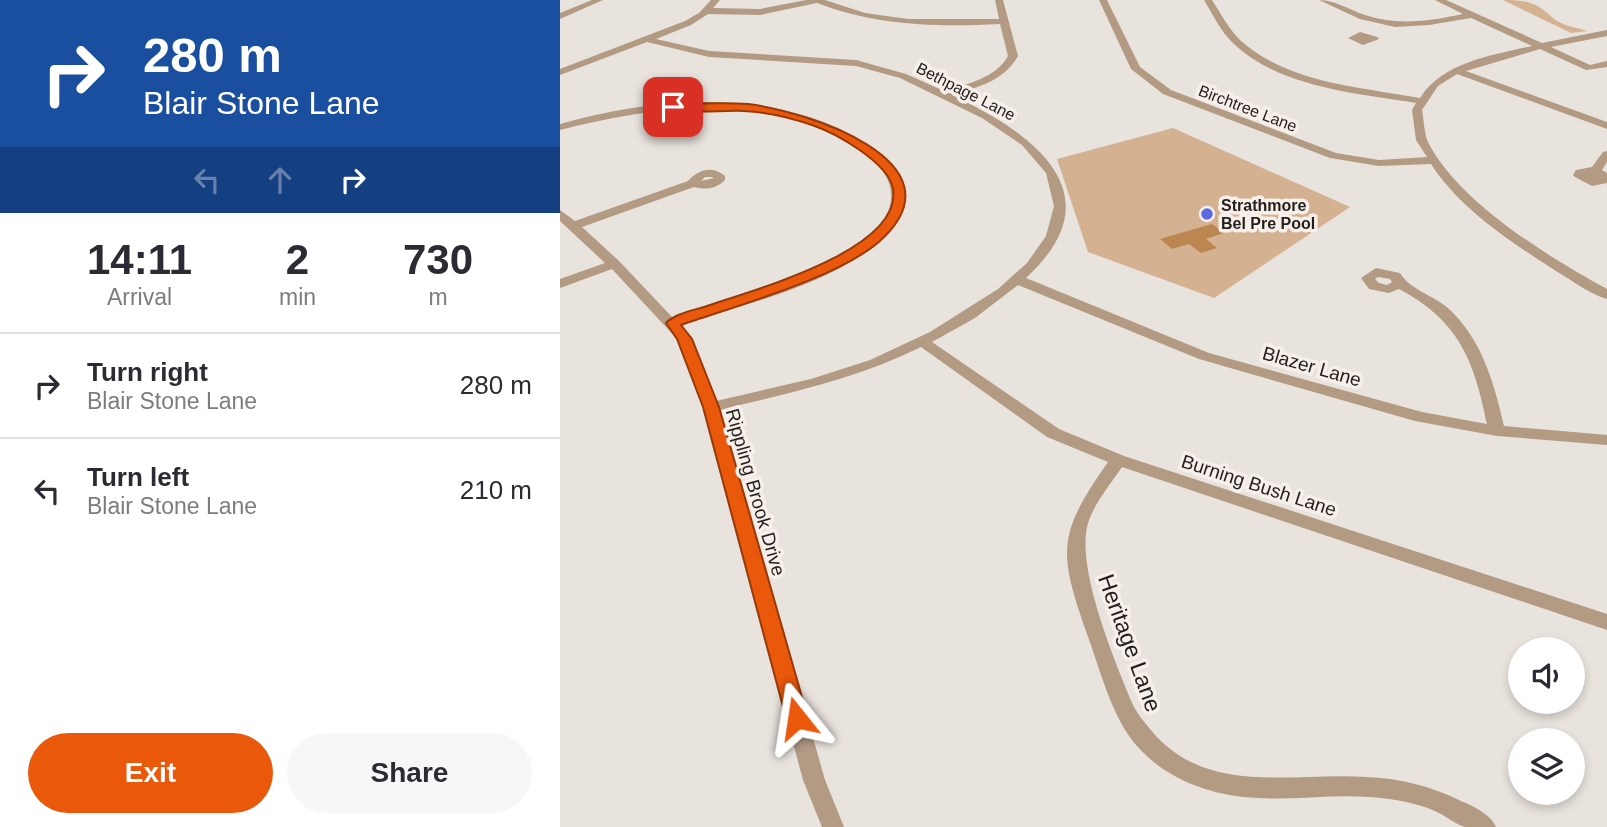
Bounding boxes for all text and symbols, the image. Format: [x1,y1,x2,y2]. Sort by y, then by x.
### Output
icon: right [28,28,119,119]
text: 280 m [143,28,282,82]
street label: Bethpage Lane [914,59,1018,124]
pin [643,77,703,137]
street label: Birchtree Lane [1196,82,1300,135]
text: Blair Stone Lane [143,85,380,121]
icon: arrive [654,88,692,126]
icon: left [188,161,226,199]
icon: ahead [261,161,299,199]
icon: right [334,161,372,199]
place label: Strathmore Bel Pre Pool [1221,197,1315,232]
marker: Strathmore Bel Pre Pool [1199,206,1215,222]
text: 14:11 [87,236,192,283]
text: 2 [286,236,309,283]
text: 730 [403,236,473,283]
text: Arrival [107,284,172,310]
text: min [279,284,316,310]
text: m [428,284,448,310]
street label: Blazer Lane [1260,342,1363,391]
text: Turn right [87,357,208,387]
icon: right [28,367,66,405]
text: 280 m [460,370,532,400]
text: Blair Stone Lane [87,388,257,414]
street label: Rippling Brook Drive [722,406,789,578]
street label: Burning Bush Lane [1179,451,1339,520]
text: Turn left [87,462,189,492]
icon: left [28,472,66,510]
text: 210 m [460,475,532,505]
text: Blair Stone Lane [87,493,257,519]
street label: Heritage Lane [1093,571,1167,715]
map controls [1508,637,1585,805]
button: sound [1508,637,1585,714]
position arrow [760,681,834,755]
button: layers [1508,728,1585,805]
button: Exit [28,733,273,813]
button: Share [287,733,532,813]

